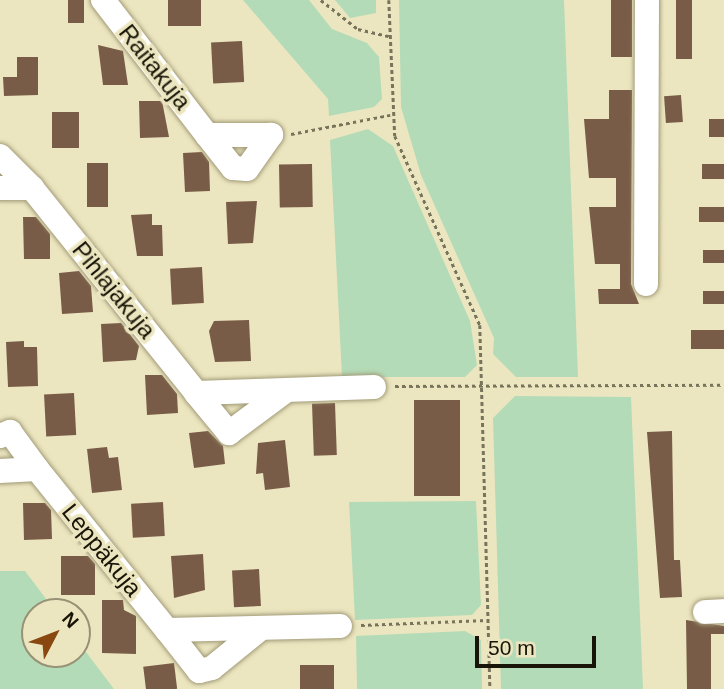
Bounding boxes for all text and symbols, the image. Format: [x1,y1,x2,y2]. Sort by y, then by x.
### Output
street label: Raitakuja [113,19,197,115]
street label: Pihlajakuja [66,236,162,344]
street label: Leppäkuja [56,498,148,602]
north arrow [21,598,91,668]
text: N [58,608,83,632]
scale bar [479,622,600,666]
text: 50 m [488,636,535,659]

